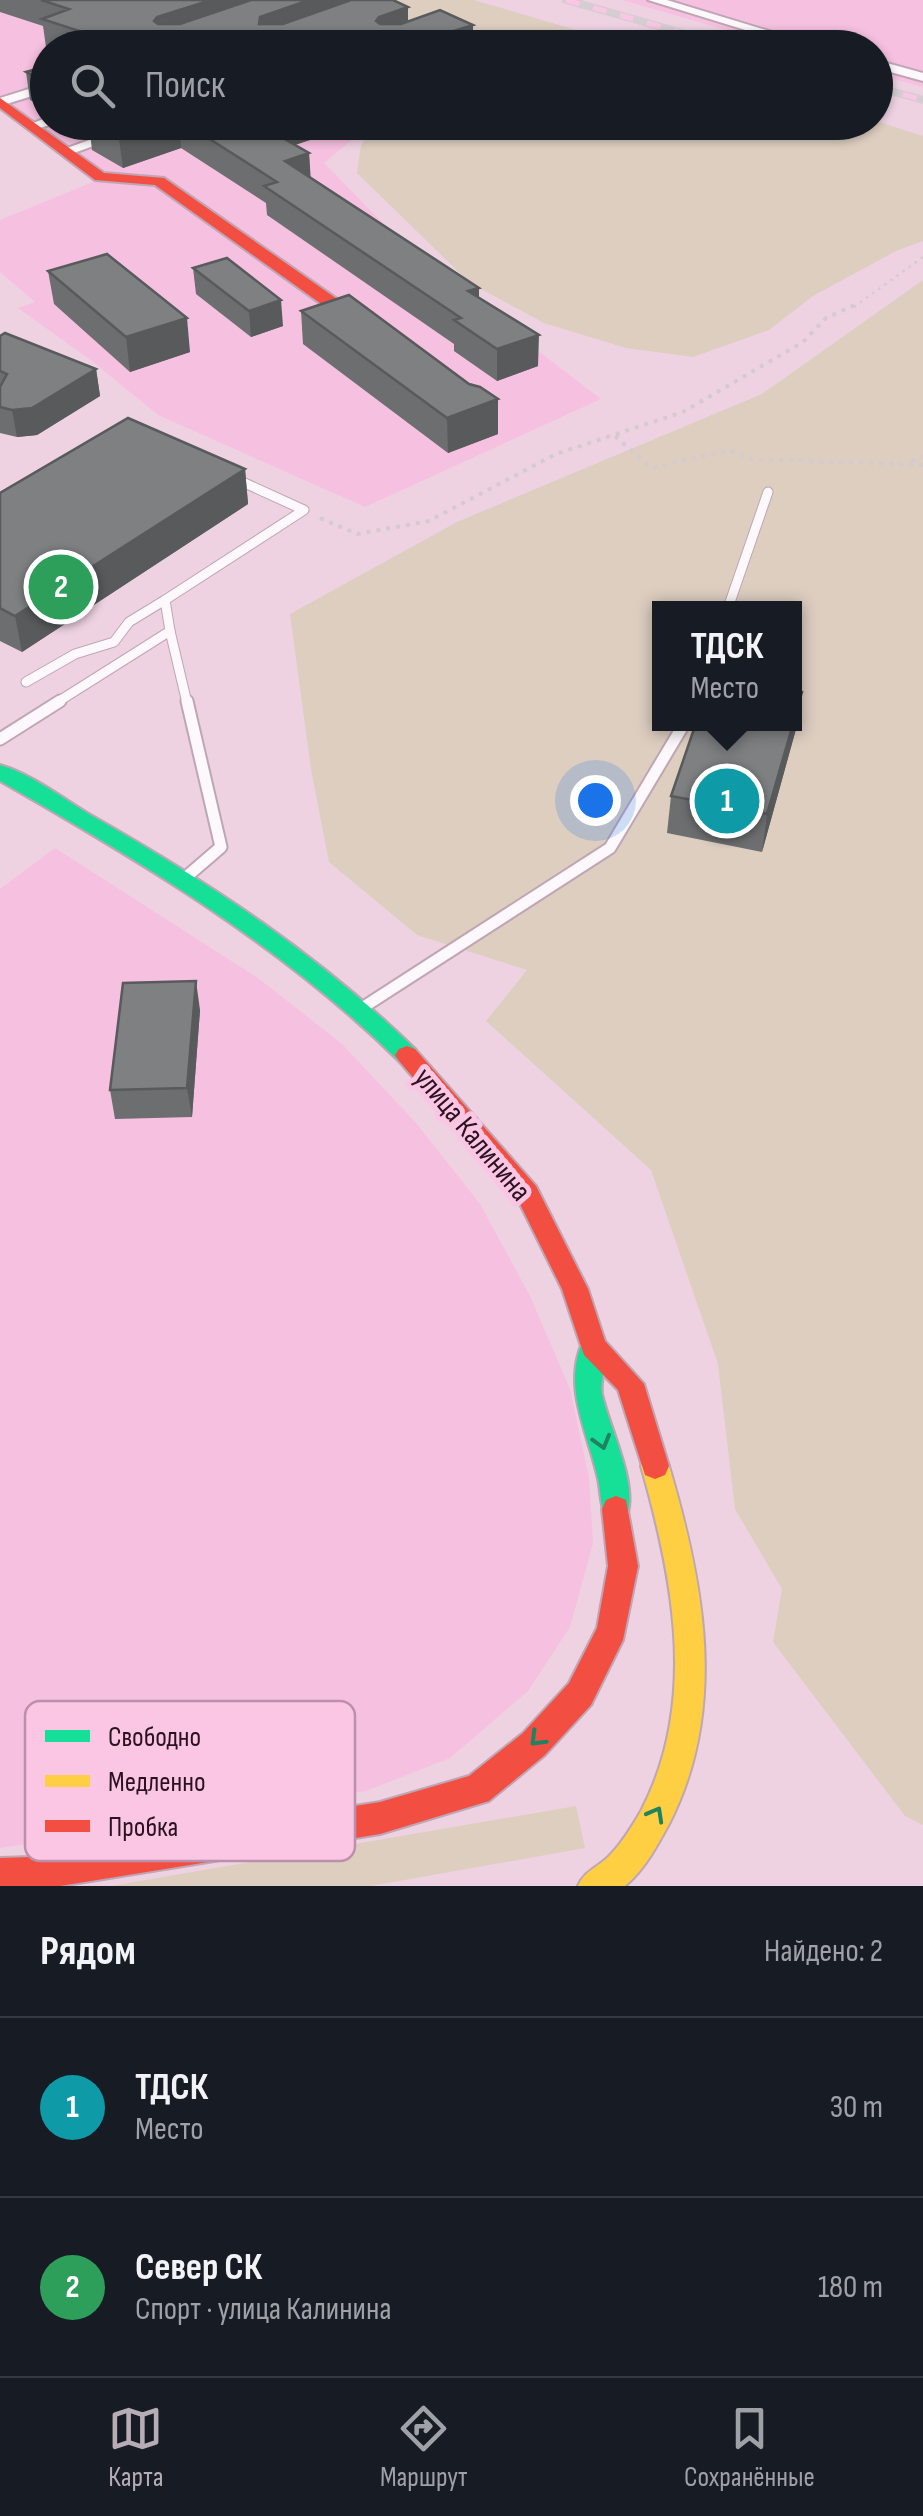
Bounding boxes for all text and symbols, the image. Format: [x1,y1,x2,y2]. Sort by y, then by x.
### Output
search box [30,30,893,140]
icon: search [65,58,120,113]
text: Поиск [145,63,225,108]
pin: 2 [28,550,94,624]
popup [652,601,802,731]
text: ТДСК [690,624,764,669]
text: Место [690,669,759,708]
pin: 1 [694,764,760,838]
your location [570,775,621,826]
street label: улица Калинина [406,1061,538,1209]
one-way arrow [590,1433,611,1450]
legend [25,1701,355,1861]
text: Свободно [108,1721,201,1754]
one-way arrow [531,1727,549,1745]
text: Медленно [108,1766,206,1799]
one-way arrow [644,1807,664,1825]
text: Пробка [108,1811,178,1844]
text: Рядом [40,1926,136,1977]
text: Найдено: 2 [764,1932,883,1971]
text: ТДСК [135,2065,208,2110]
text: 1 [66,2088,79,2127]
text: 30 m [830,2088,883,2127]
text: Место [135,2110,204,2149]
text: Север СК [135,2245,262,2290]
text: 2 [65,2268,80,2307]
text: 180 m [818,2268,883,2307]
text: Спорт · улица Калинина [135,2290,392,2329]
tab: Карта [108,2401,163,2494]
tab: Маршрут [380,2401,468,2494]
tab: Сохранённые [684,2401,815,2494]

